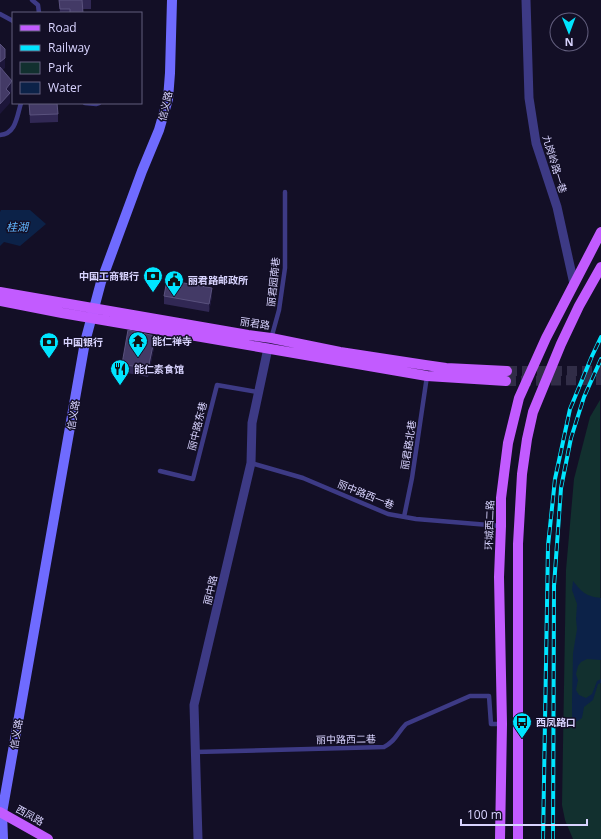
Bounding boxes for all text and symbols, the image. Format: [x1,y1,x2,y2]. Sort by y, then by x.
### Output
legend [12,12,142,104]
north arrow [549,12,589,52]
text: Road [48,19,77,36]
text: N [565,35,574,50]
text: Railway [48,39,91,56]
text: Park [48,59,74,76]
text: Water [48,79,82,96]
street label: 信义路 [155,90,175,122]
street label: 九岗岭路一巷 [540,133,570,195]
water label: 桂湖 [6,219,30,234]
street label: 丽君园南巷 [263,256,283,308]
bank icon: 中国工商银行 [142,265,164,293]
place label: 中国工商银行 [79,269,139,283]
public building icon: 丽君路邮政所 [163,269,185,297]
place label: 丽君路邮政所 [188,273,248,287]
street label: 丽君路 [239,314,271,332]
temple icon: 能仁禅寺 [127,330,149,358]
bank icon: 中国银行 [38,331,60,359]
place label: 能仁禅寺 [152,334,192,348]
place label: 中国银行 [63,335,103,349]
restaurant icon: 能仁素食馆 [109,358,131,386]
place label: 能仁素食馆 [134,362,184,376]
street label: 信义路 [64,399,82,431]
street label: 丽中路东巷 [184,400,210,452]
street label: 丽君路北巷 [397,419,419,471]
street label: 丽中路西一巷 [336,476,396,512]
street label: 环城西二路 [481,500,497,550]
street label: 丽中路 [200,574,220,606]
bus stop icon: 西凤路口 [511,711,533,739]
place label: 西凤路口 [536,715,576,729]
street label: 信义路 [7,718,25,750]
street label: 丽中路西二巷 [316,731,376,747]
scale bar [461,801,587,827]
street label: 西凤路 [13,802,47,828]
text: 100 m [467,806,502,823]

